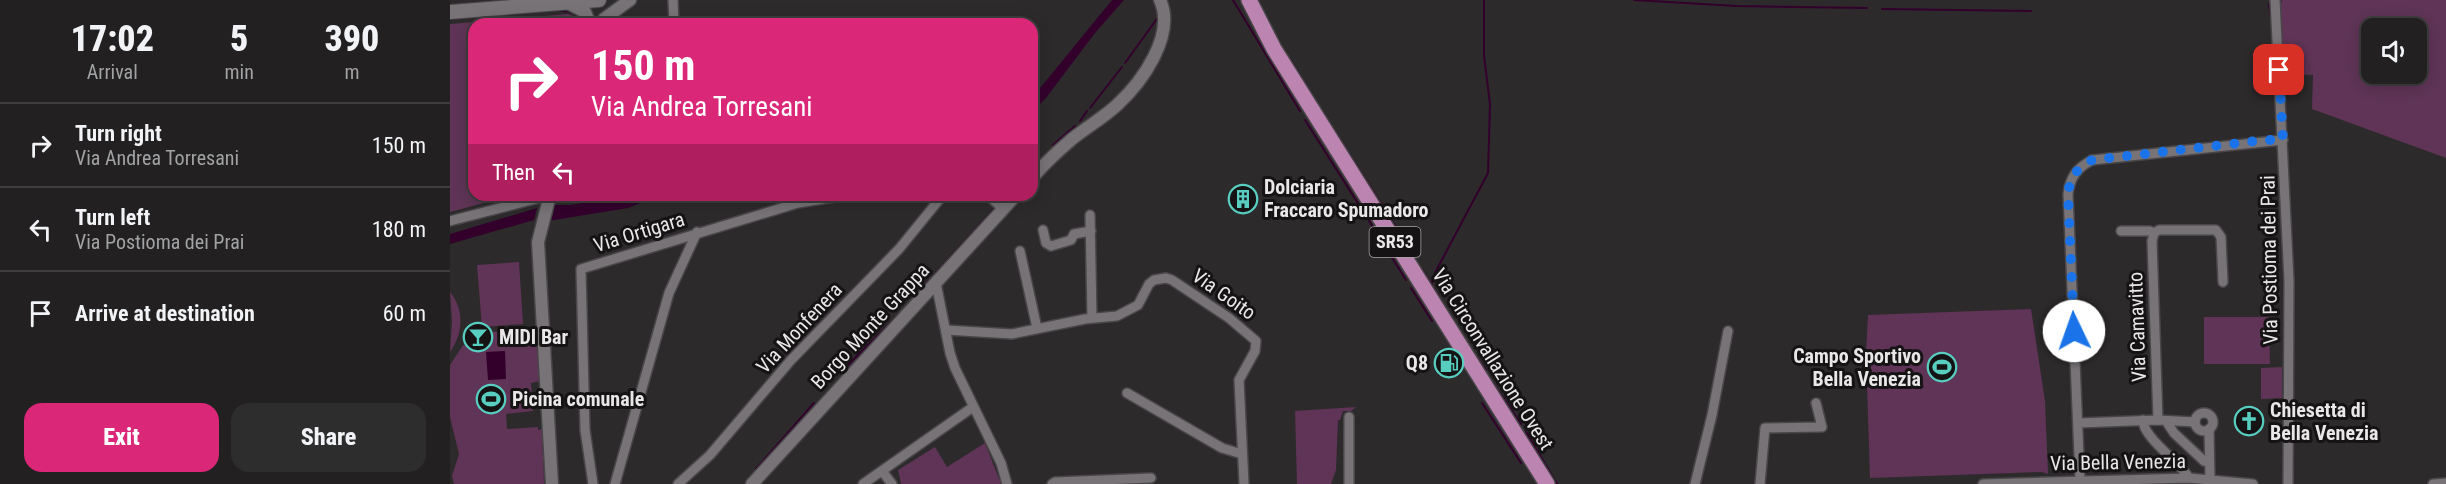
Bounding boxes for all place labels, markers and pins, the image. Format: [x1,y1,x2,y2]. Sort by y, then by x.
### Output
pin [2253,44,2304,95]
place label: Dolciaria Fraccaro Spumadoro [1264,175,1429,222]
building icon: Dolciaria Fraccaro Spumadoro [1227,183,1259,215]
bar icon: MIDI Bar [462,321,494,353]
place label: MIDI Bar [499,325,569,349]
place label: Campo Sportivo Bella Venezia [1793,344,1921,391]
fuel station icon: Q8 [1433,347,1465,379]
place label: Q8 [1406,351,1428,375]
sports icon: Campo Sportivo Bella Venezia [1926,351,1958,383]
sports icon: Picina comunale [475,383,507,415]
place label: Picina comunale [512,387,644,411]
place label: Chiesetta di Bella Venezia [2270,398,2379,445]
church icon: Chiesetta di Bella Venezia [2233,405,2265,437]

